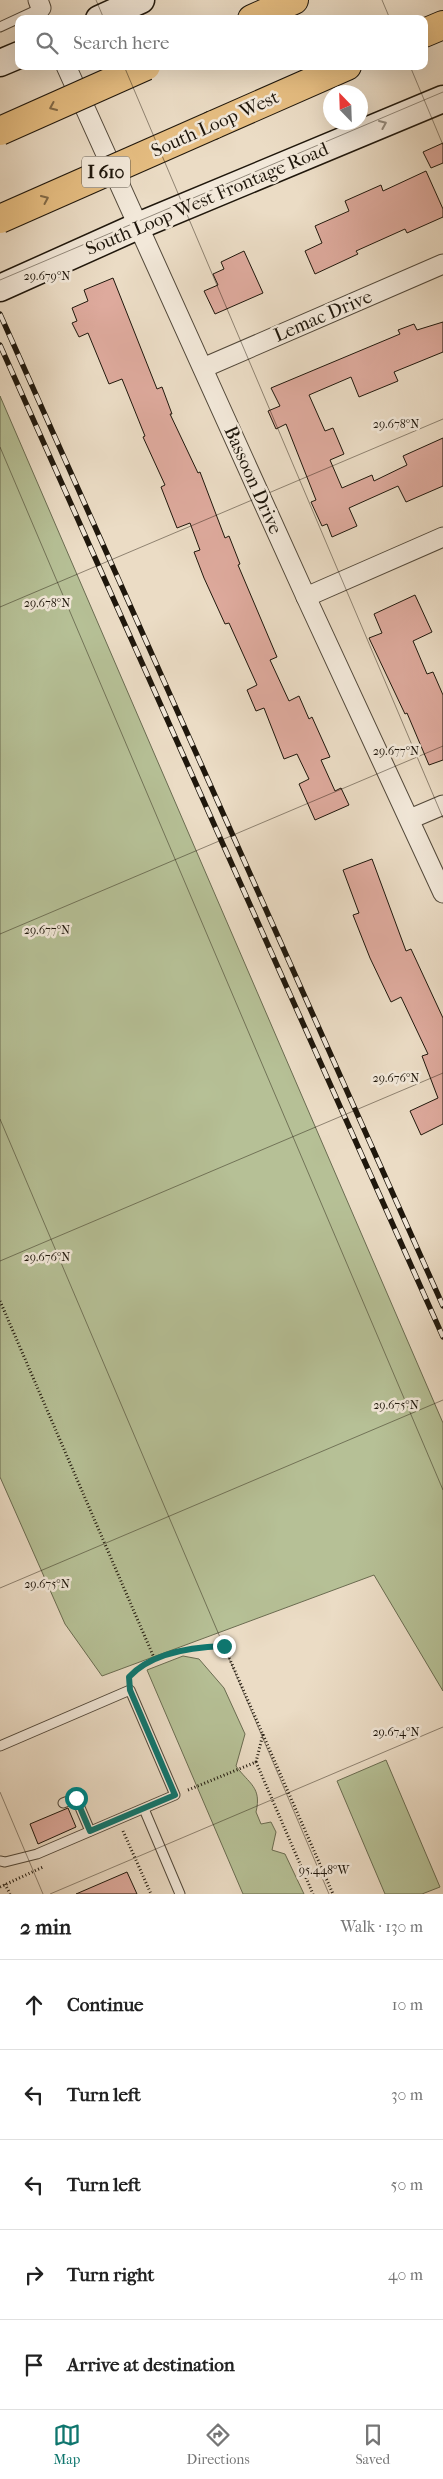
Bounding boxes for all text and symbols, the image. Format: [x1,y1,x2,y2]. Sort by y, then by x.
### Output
search box [15,15,428,70]
icon: search [33,29,61,57]
text: Search here [73,32,169,54]
north arrow [323,85,368,130]
street label: South Loop West [148,86,282,162]
one-way arrow [49,101,58,112]
one-way arrow [378,120,387,131]
street label: South Loop West Frontage Road [82,138,332,260]
road number: I 610 [82,156,130,188]
one-way arrow [40,195,49,206]
text: 29.679°N [24,269,70,283]
street label: Lemac Drive [271,285,375,347]
text: 29.678°N [373,417,419,431]
street label: Bassoon Drive [219,423,287,537]
text: 29.678°N [24,596,70,610]
text: 29.677°N [373,744,419,758]
text: 29.677°N [24,923,70,937]
text: 29.676°N [373,1071,419,1085]
text: 29.676°N [24,1250,70,1264]
text: 29.675°N [373,1398,419,1412]
text: 29.675°N [24,1577,70,1591]
route end [213,1635,236,1658]
text: 29.674°N [372,1725,420,1739]
route start [65,1787,88,1810]
text: 95.448°W [299,1863,350,1877]
text: 2 min [20,1915,71,1939]
text: Walk · 130 m [340,1917,423,1936]
icon: ahead [20,1991,48,2019]
text: Continue [67,1994,143,2016]
text: 10 m [392,1995,423,2014]
icon: left [20,2081,48,2109]
text: Turn left [67,2084,141,2106]
text: 30 m [391,2085,423,2104]
icon: left [20,2171,48,2199]
text: Turn left [67,2174,141,2196]
text: 50 m [391,2175,423,2194]
icon: right [20,2261,48,2289]
text: Turn right [67,2264,154,2286]
text: 40 m [388,2265,423,2284]
icon: arrive [20,2351,48,2379]
text: Arrive at destination [67,2354,235,2376]
tab: Map [53,2421,81,2468]
tab: Directions [187,2421,250,2468]
tab: Saved [355,2421,390,2468]

